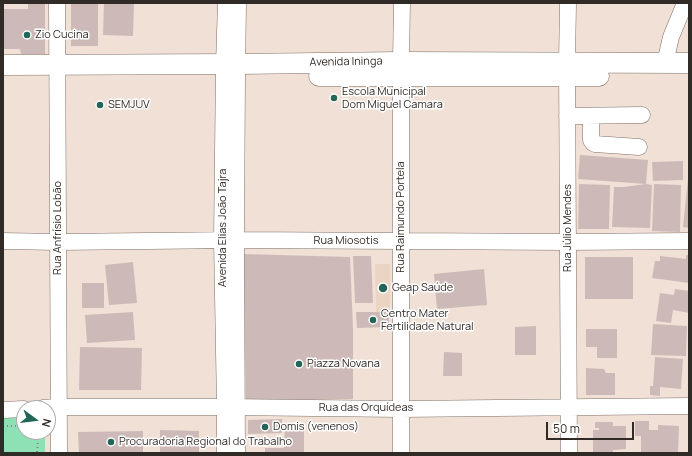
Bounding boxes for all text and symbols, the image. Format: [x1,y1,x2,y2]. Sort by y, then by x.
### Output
place label: Zio Cucina [35,28,89,42]
marker: Zio Cucina [22,30,32,40]
street label: Avenida Ininga [309,55,383,69]
place label: Escola Municipal Dom Miguel Camara [342,85,443,111]
marker: Escola Municipal Dom Miguel Camara [329,93,339,103]
place label: SEMJUV [108,98,150,112]
marker: SEMJUV [95,100,105,110]
street label: Rua Raimundo Portela [394,161,408,273]
street label: Avenida Elias João Tajra [216,169,230,287]
street label: Rua Anfrísio Lobão [51,181,65,275]
street label: Rua Júlio Mendes [561,184,575,272]
street label: Rua Miosotis [313,234,379,248]
place label: Geap Saúde [392,281,453,295]
marker: Geap Saúde [377,282,389,294]
place label: Centro Mater Fertilidade Natural [381,307,474,333]
marker: Centro Mater Fertilidade Natural [368,315,378,325]
place label: Piazza Novana [307,357,380,371]
marker: Piazza Novana [294,359,304,369]
north arrow [16,400,56,440]
street label: Rua das Orquídeas [319,401,413,415]
scale bar [548,414,636,440]
text: N [39,417,55,429]
place label: Domis (venenos) [273,420,359,434]
text: 50 m [553,420,580,437]
marker: Domis (venenos) [260,422,270,432]
place label: Procuradoria Regional do Trabalho [119,435,292,449]
marker: Procuradoria Regional do Trabalho [106,437,116,447]

